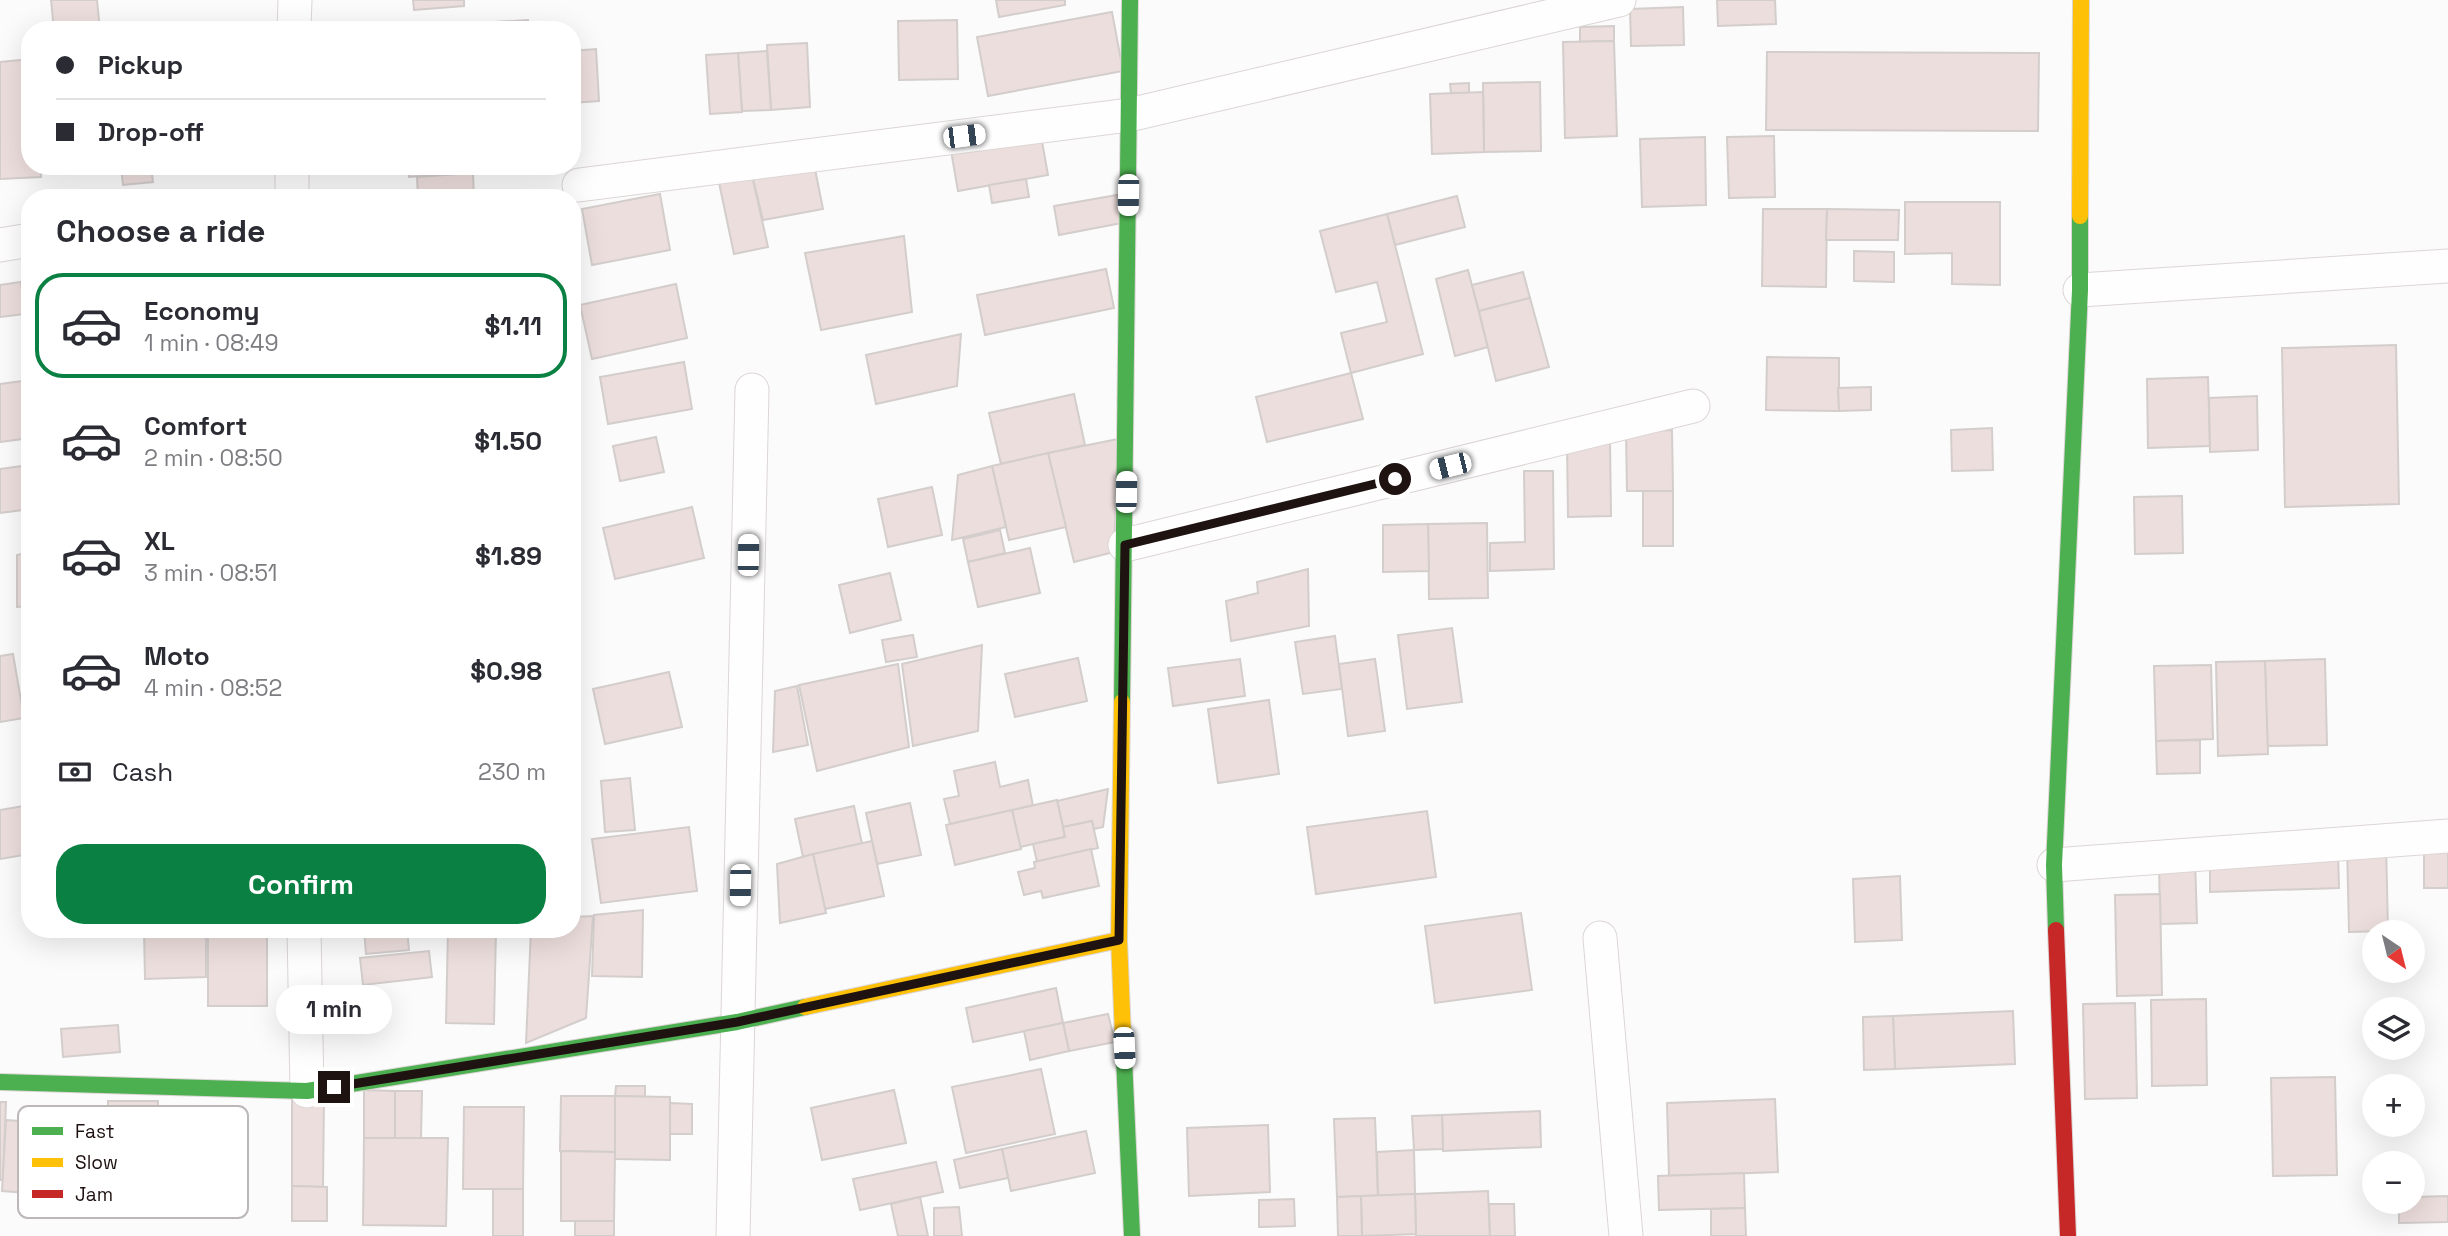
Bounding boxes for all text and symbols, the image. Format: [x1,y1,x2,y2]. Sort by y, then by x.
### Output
text: Pickup [98,48,183,82]
text: Drop-off [98,115,204,149]
car [942,123,987,149]
car [1118,174,1139,216]
text: Choose a ride [56,211,266,251]
icon: car [60,294,123,357]
text: Economy [144,294,260,328]
text: $1.11 [485,309,542,343]
text: 1 min · 08:49 [144,328,279,358]
icon: car [60,409,123,472]
text: Comfort [144,409,247,443]
text: $1.50 [474,424,542,458]
text: 2 min · 08:50 [144,443,283,473]
car [1428,451,1473,481]
route start [1379,463,1411,495]
car [1116,471,1137,513]
icon: car [60,524,123,587]
text: XL [144,524,175,558]
car [738,534,759,576]
text: $1.89 [475,539,542,573]
text: 3 min · 08:51 [144,558,277,588]
icon: car [60,639,123,702]
text: Moto [144,639,210,673]
text: $0.98 [470,654,542,688]
text: 4 min · 08:52 [144,673,282,703]
icon: cash [56,753,94,791]
text: Cash [112,755,173,789]
text: 230 m [478,757,546,787]
button: Confirm [56,844,546,924]
car [730,864,751,906]
north arrow [2362,920,2426,984]
map controls [2362,920,2425,1214]
callout: 1 min [276,986,392,1034]
text: 1 min [306,994,362,1024]
button: layers [2362,997,2425,1060]
car [1113,1026,1136,1070]
route end [318,1071,350,1103]
button: + [2362,1074,2425,1137]
legend [18,1106,248,1218]
text: Fast [75,1119,115,1144]
text: Slow [75,1150,118,1175]
button: − [2362,1151,2425,1214]
text: Jam [75,1182,113,1207]

